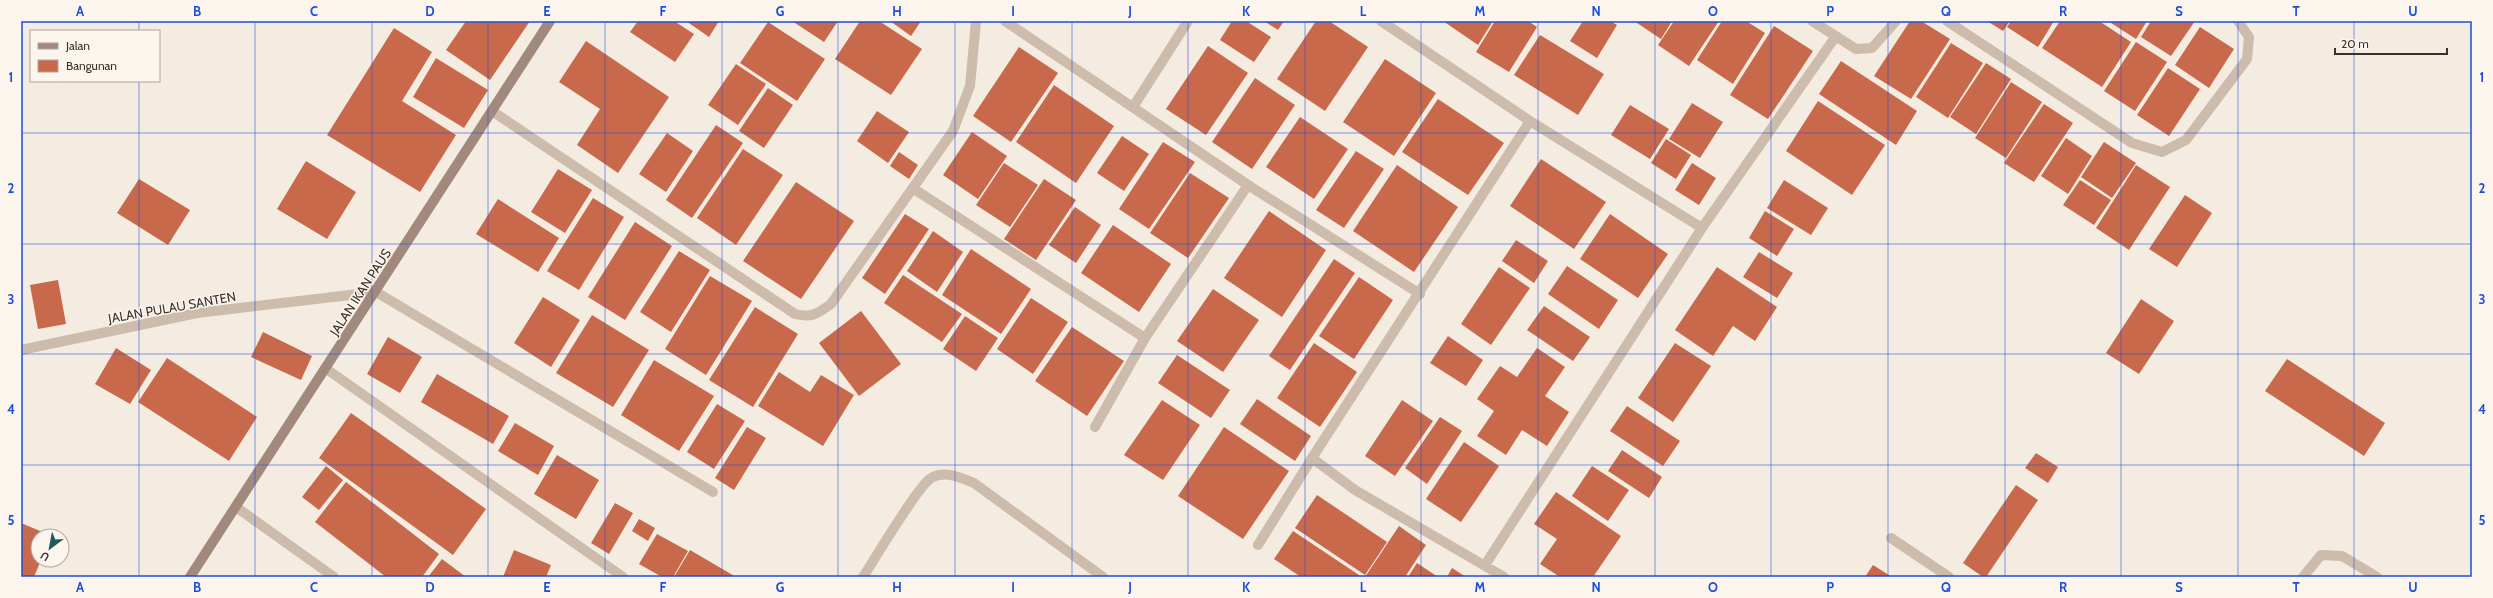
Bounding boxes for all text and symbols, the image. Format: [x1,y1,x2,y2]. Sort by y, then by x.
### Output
text: A [76,3,85,19]
text: B [193,3,201,19]
text: C [310,3,318,19]
text: D [425,3,435,19]
text: E [543,3,551,19]
text: F [660,3,667,19]
text: G [776,3,785,19]
text: H [892,3,902,19]
text: I [1011,3,1015,19]
text: J [1127,3,1132,19]
text: K [1242,3,1251,19]
text: L [1360,3,1367,19]
text: M [1475,3,1486,19]
text: N [1591,3,1601,19]
text: O [1708,3,1718,19]
text: P [1826,3,1834,19]
text: Q [1941,3,1951,19]
text: R [2059,3,2067,19]
text: S [2175,3,2183,19]
text: T [2292,3,2300,19]
text: U [2408,3,2418,19]
legend [30,30,160,82]
scale bar [2335,30,2447,56]
text: 20 m [2341,36,2369,51]
text: Jalan [65,38,90,53]
text: Bangunan [66,58,117,73]
text: 1 [9,69,13,85]
text: 1 [2480,69,2484,85]
text: 2 [8,180,15,196]
text: 2 [2479,180,2486,196]
street label: JALAN IKAN PAUS [325,245,394,339]
street label: JALAN PULAU SANTEN [106,288,237,326]
text: 3 [7,291,15,307]
text: 3 [2478,291,2486,307]
text: 4 [7,401,15,417]
text: 4 [2478,401,2486,417]
text: 5 [8,512,15,528]
text: 5 [2479,512,2486,528]
north arrow [30,528,70,568]
text: U [38,548,52,565]
text: A [76,579,85,595]
text: B [193,579,201,595]
text: C [310,579,318,595]
text: D [425,579,435,595]
text: E [543,579,551,595]
text: F [660,579,667,595]
text: G [776,579,785,595]
text: H [892,579,902,595]
text: I [1011,579,1015,595]
text: J [1127,579,1132,595]
text: K [1242,579,1251,595]
text: L [1360,579,1367,595]
text: M [1475,579,1486,595]
text: N [1591,579,1601,595]
text: O [1708,579,1718,595]
text: P [1826,579,1834,595]
text: Q [1941,579,1951,595]
text: R [2059,579,2067,595]
text: S [2175,579,2183,595]
text: T [2292,579,2300,595]
text: U [2408,579,2418,595]

